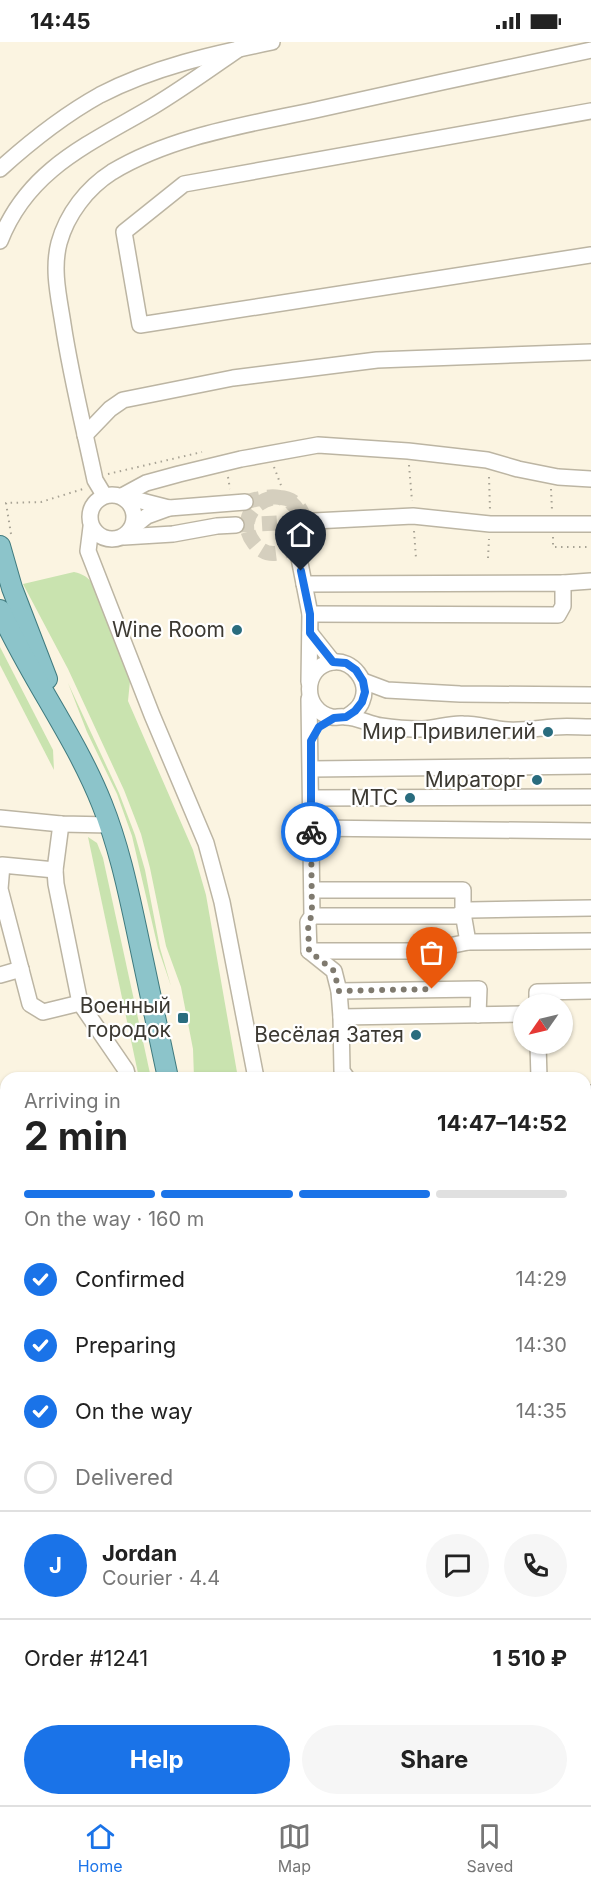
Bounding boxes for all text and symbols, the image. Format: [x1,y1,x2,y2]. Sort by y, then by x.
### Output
text: 14:45 [30,8,91,34]
pin [275,509,326,571]
icon: home [284,518,317,551]
place label: Wine Room [112,617,225,642]
marker: Wine Room [230,623,244,637]
place label: Мир Привилегий [362,719,536,744]
marker: Мир Привилегий [541,725,555,739]
place label: Мираторг [425,767,525,792]
marker: Мираторг [530,773,544,787]
place label: МТС [351,785,398,810]
marker: МТС [403,791,417,805]
courier [281,802,341,862]
icon: bike [295,816,328,849]
pin [406,927,457,989]
icon: bag [415,936,448,969]
place label: Военный городок [80,993,172,1042]
north arrow [513,994,573,1054]
map controls [513,994,573,1054]
marker: Военный городок [176,1011,190,1025]
place label: Весёлая Затея [254,1022,404,1047]
marker: Весёлая Затея [409,1028,423,1042]
text: Arriving in [24,1089,121,1113]
text: 14:47–14:52 [437,1110,567,1136]
text: 2 min [24,1112,128,1159]
text: On the way · 160 m [24,1207,204,1231]
icon: check [24,1263,57,1296]
text: Confirmed [75,1266,185,1292]
text: 14:29 [516,1267,567,1291]
icon: check [24,1329,57,1362]
text: Preparing [75,1332,176,1358]
text: 14:30 [515,1333,567,1357]
icon: check [24,1395,57,1428]
text: On the way [75,1398,193,1424]
text: 14:35 [516,1399,567,1423]
text: Delivered [75,1464,173,1490]
button: chat [426,1534,489,1597]
button: phone [504,1534,567,1597]
text: Jordan [102,1540,177,1566]
text: J [49,1552,62,1578]
text: Courier · 4.4 [102,1566,220,1590]
text: Order #1241 [24,1645,148,1671]
text: 1 510 ₽ [492,1645,567,1671]
button: Help [24,1725,290,1794]
button: Share [302,1725,567,1794]
tab: Home [78,1820,123,1876]
tab: Map [278,1820,311,1876]
tab: Saved [466,1820,513,1876]

